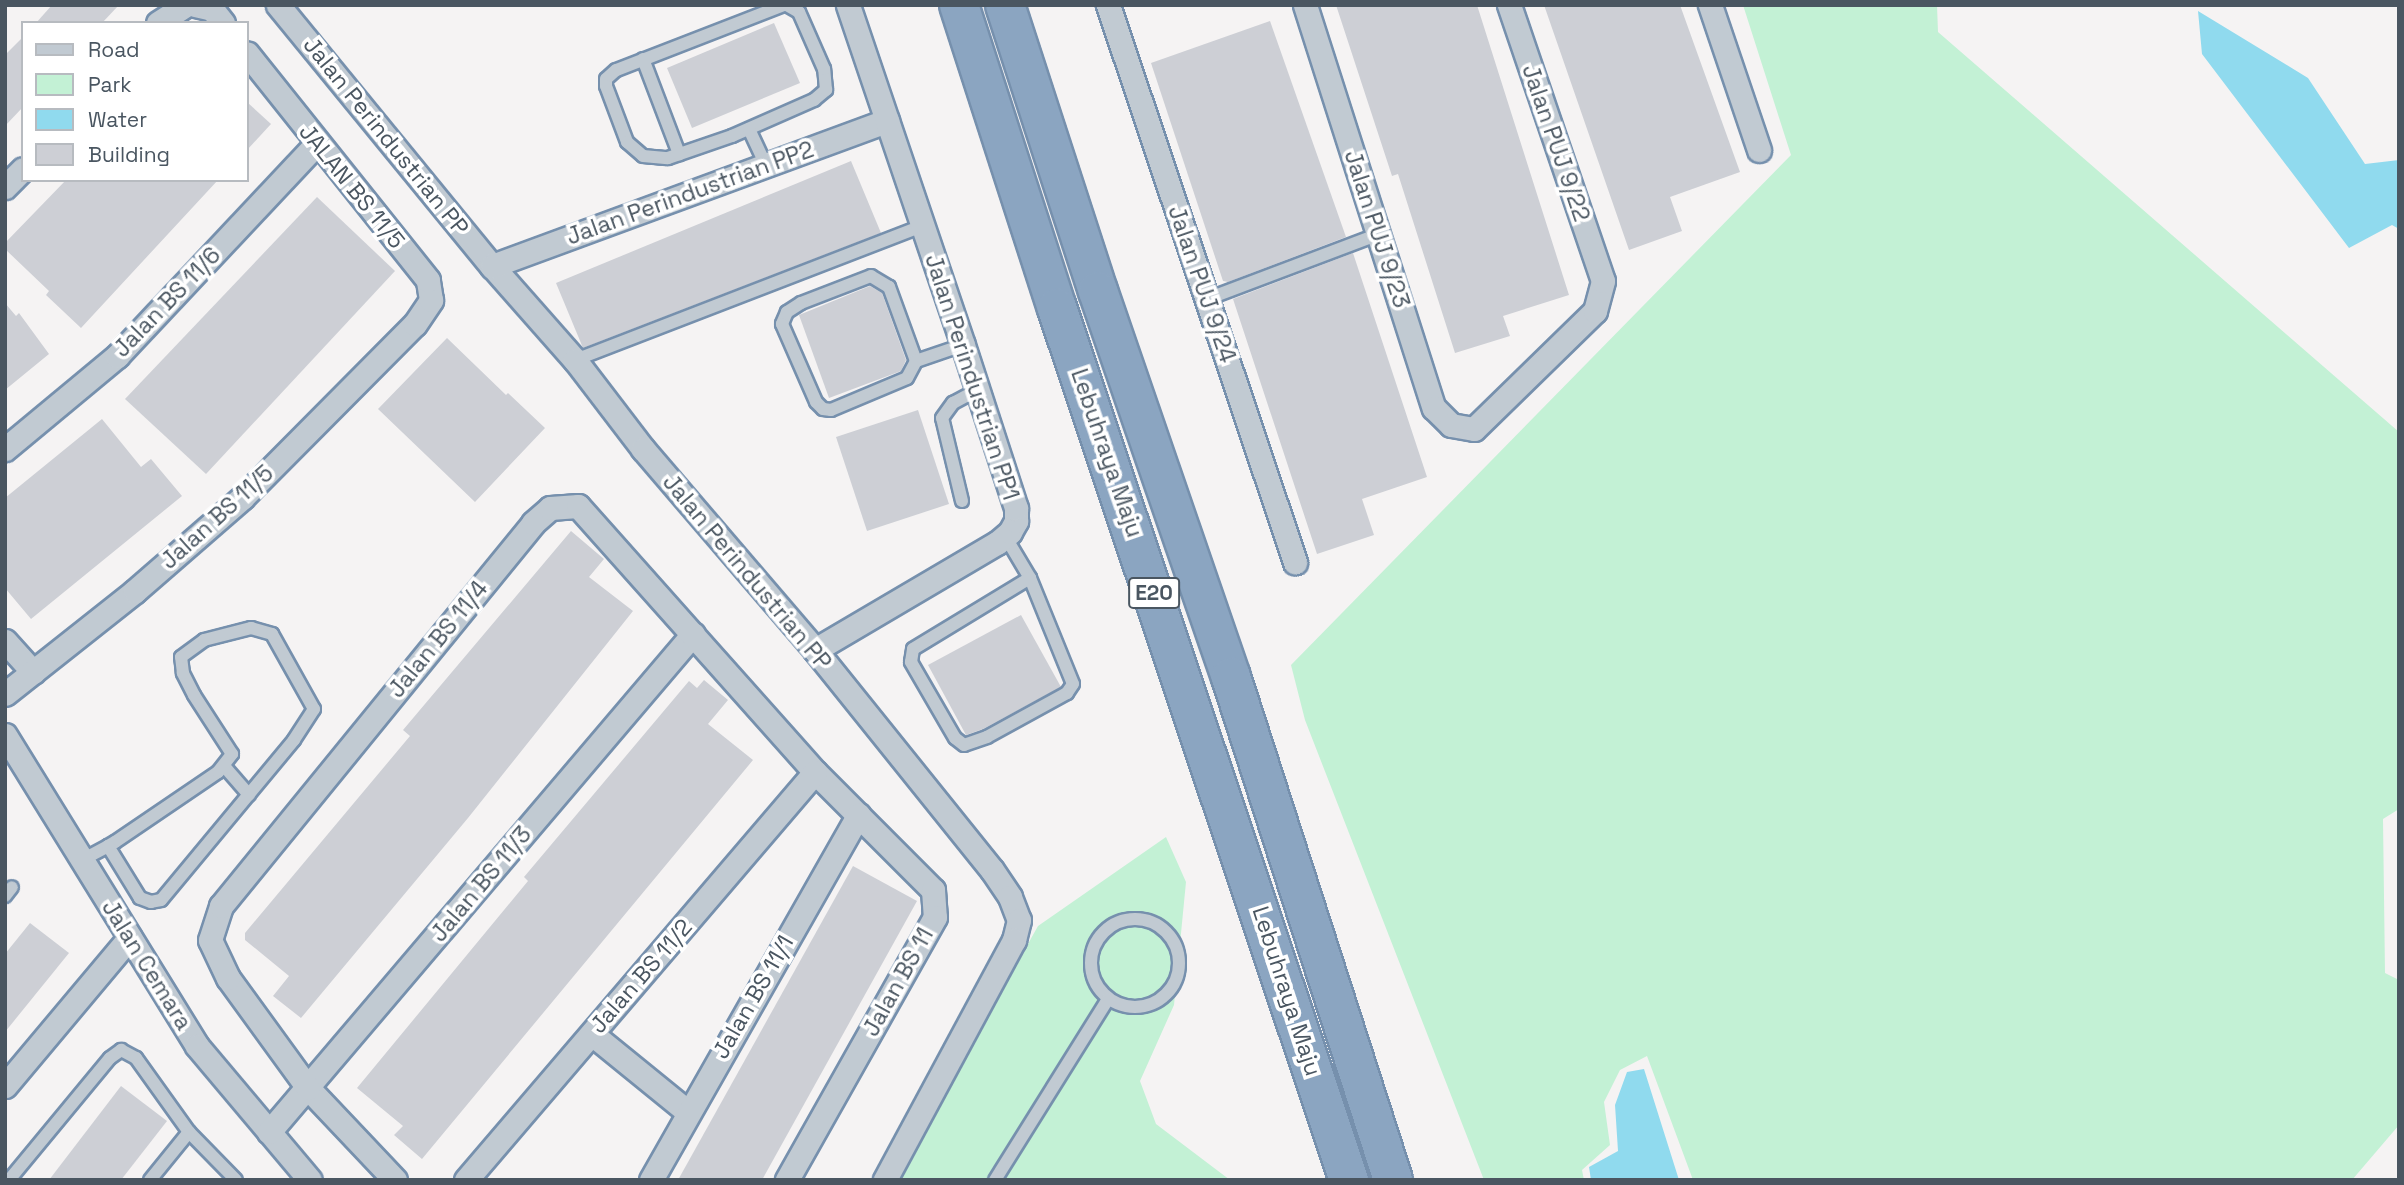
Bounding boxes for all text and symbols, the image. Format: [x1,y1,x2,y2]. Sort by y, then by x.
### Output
legend [21,21,248,182]
street label: Jalan Perindustrian PP [298,31,474,241]
text: Road [88,36,140,63]
street label: Jalan PUJ 9/22 [1516,61,1596,225]
text: Park [88,71,132,98]
text: Water [88,106,147,133]
street label: JALAN BS 11/5 [293,118,411,254]
street label: Jalan Perindustrian PP2 [563,135,817,251]
text: Building [88,141,170,168]
street label: Jalan PUJ 9/23 [1339,147,1415,311]
street label: Jalan PUJ 9/24 [1162,202,1242,366]
street label: Jalan BS 11/6 [108,241,226,363]
street label: Jalan Perindustrian PP1 [919,251,1025,503]
street label: Lebuhraya Maju [1065,365,1149,541]
street label: Jalan BS 11/5 [155,459,279,575]
street label: Jalan Perindustrian PP [657,468,837,676]
street label: Jalan BS 11/4 [382,575,494,703]
road number: E20 [1128,576,1180,610]
street label: Jalan BS 11/3 [425,821,537,947]
street label: Jalan Cemara [96,895,198,1035]
street label: Lebuhraya Maju [1247,903,1327,1079]
street label: Jalan BS 11/2 [584,913,698,1039]
street label: Jalan BS 11 [857,923,939,1041]
street label: Jalan BS 11/1 [707,930,799,1064]

